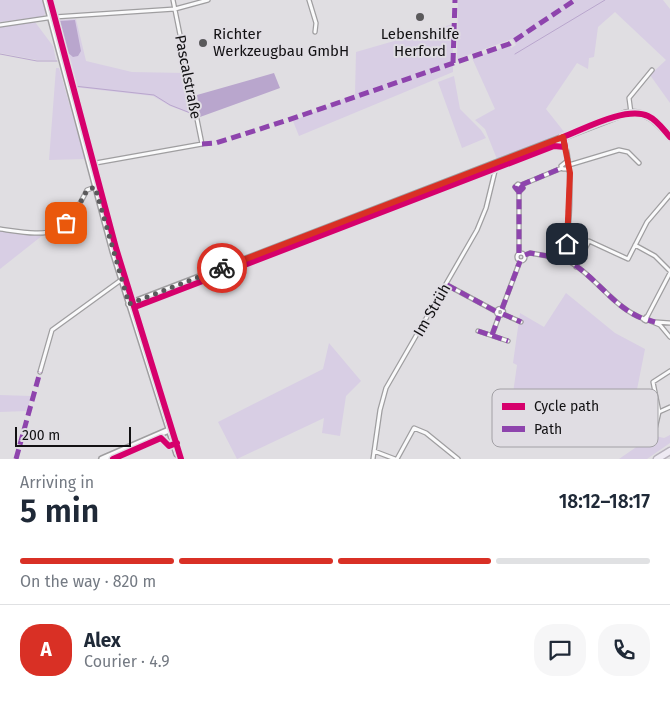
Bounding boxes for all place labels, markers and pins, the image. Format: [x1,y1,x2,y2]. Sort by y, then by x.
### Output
marker: Lebenshilfe Herford [414,11,426,23]
place label: Richter Werkzeugbau GmbH [213,25,349,60]
place label: Lebenshilfe Herford [381,25,459,60]
marker: Richter Werkzeugbau GmbH [197,37,209,49]
pin [45,202,87,244]
pin [546,223,588,265]

